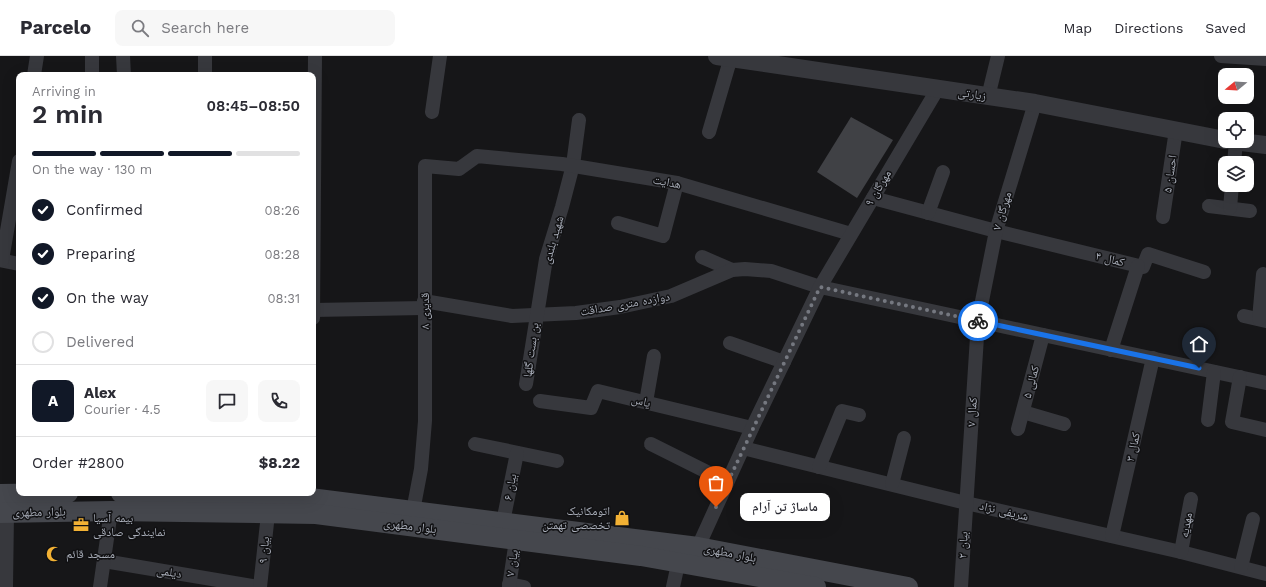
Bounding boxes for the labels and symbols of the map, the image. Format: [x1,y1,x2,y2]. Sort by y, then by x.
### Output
north arrow [1218,68,1254,104]
street label: زیارتی [957,85,988,103]
street label: احسان ۵ [1160,154,1180,194]
street label: مهرگان ۹ [862,167,894,209]
street label: هدایت [652,172,682,192]
street label: مهرگان ۷ [990,190,1014,232]
street label: شهید بلندی [539,214,567,266]
street label: کمال ۴ [1094,249,1126,269]
street label: دوازده متری صداقت [579,289,671,319]
street label: قدیری ۸ [418,293,432,329]
courier [958,301,998,341]
street label: بن بست گلها [520,322,542,378]
pin [1182,327,1216,368]
street label: کمالی ۵ [1020,364,1042,400]
street label: یاس [630,392,652,410]
street label: کمال ۷ [964,397,980,427]
street label: کمال ۳ [1123,431,1143,463]
pin [699,466,733,507]
street label: بیان ۶ [501,472,520,502]
callout: ماساژ تن آرام [740,493,830,521]
street label: شریفی نژاد [978,499,1030,524]
place label: اتومکانیک تخصصی تهمتن [542,504,610,532]
street label: بلوار مطهری [12,505,66,520]
shop icon: اتومکانیک تخصصی تهمتن [613,509,631,527]
place label: بیمه آسیا نمایندگی صادقی [93,511,166,539]
street label: مهدیه [1177,511,1195,539]
office icon: بیمه آسیا نمایندگی صادقی [72,516,90,534]
street label: بلوار مطهری [383,516,437,537]
street label: بیان ۲ [955,531,971,559]
street label: بیان ۹ [256,536,273,564]
street label: بلوار مطهری [702,541,757,565]
mosque icon: مسجد قائم [45,545,63,563]
place label: مسجد قائم [66,547,115,562]
street label: بیان ۷ [503,548,521,578]
street label: دیلمی [155,563,183,581]

